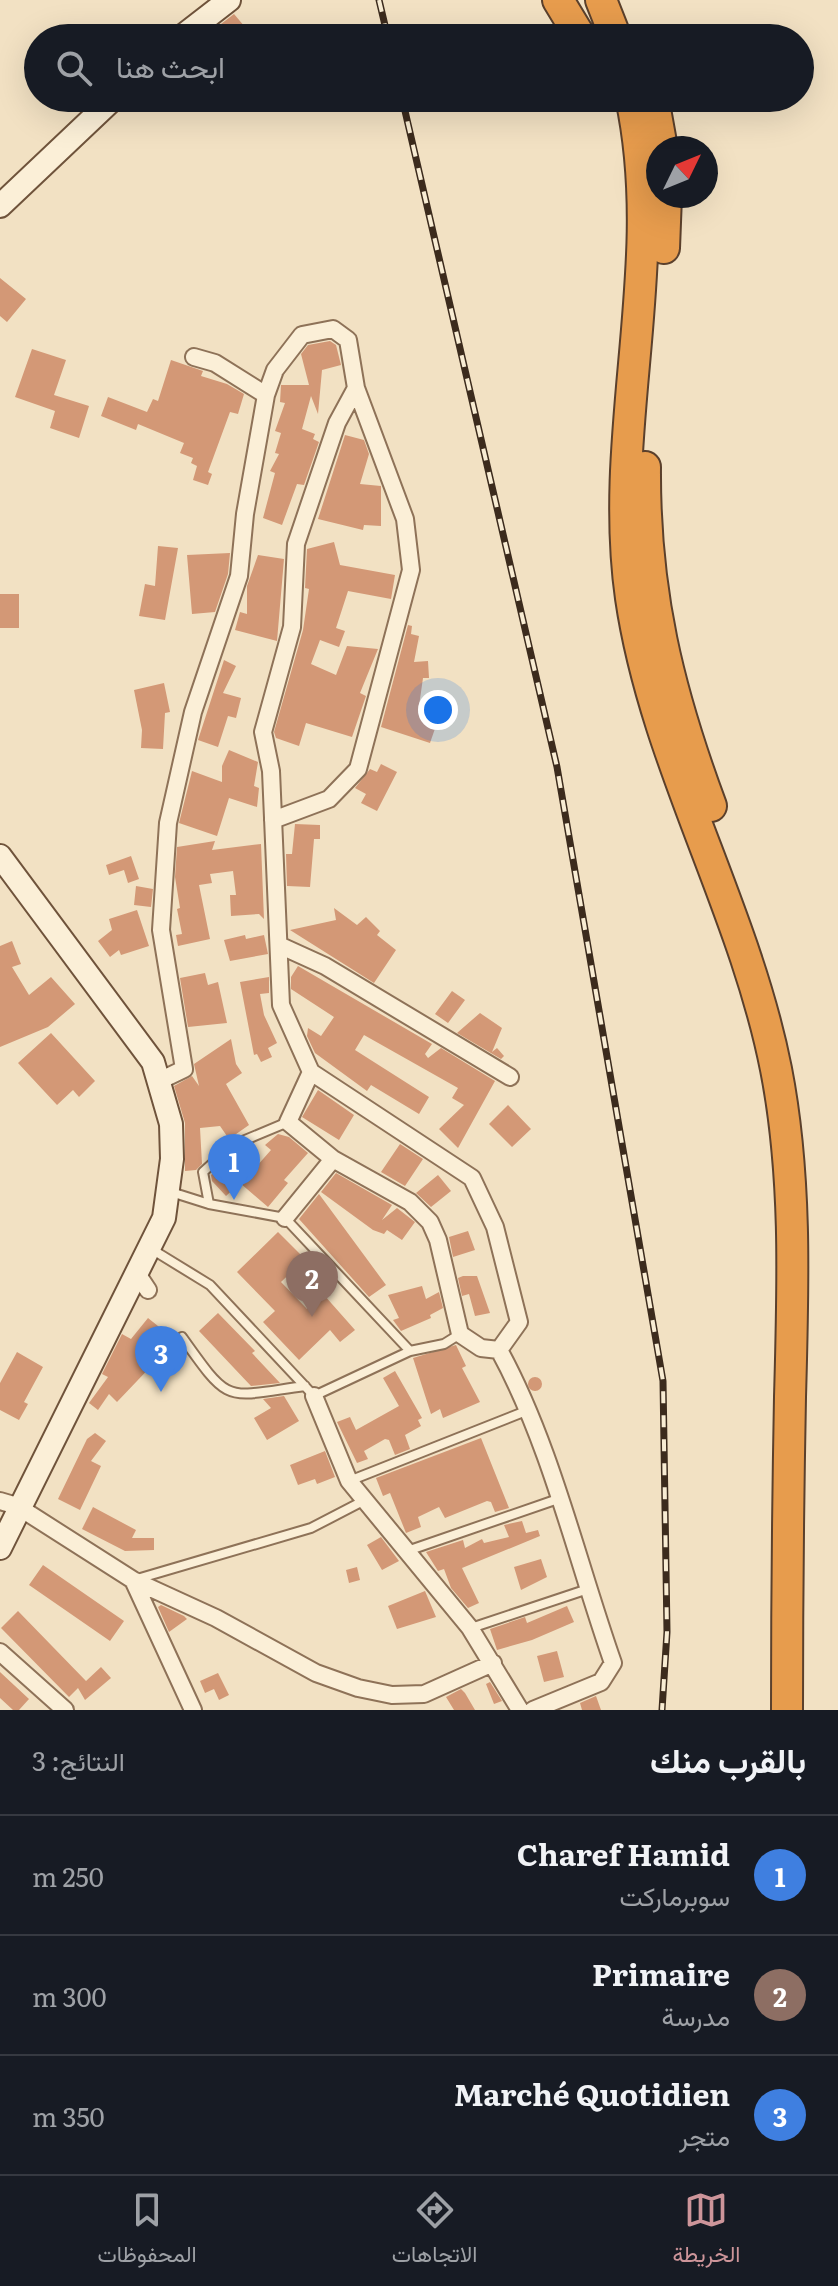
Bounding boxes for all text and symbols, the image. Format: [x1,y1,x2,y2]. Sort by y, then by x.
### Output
search box [24,24,814,112]
text: ابحث هنا [116,43,225,87]
icon: search [52,46,96,90]
north arrow [646,136,718,208]
your location [418,690,458,730]
pin: 1 [208,1134,260,1200]
pin: 2 [286,1251,338,1317]
pin: 3 [135,1326,187,1392]
text: بالقرب منك [650,1733,806,1783]
text: النتائج: 3 [32,1740,125,1779]
text: Charef Hamid [517,1831,730,1875]
text: 250 m [32,1856,104,1895]
text: 1 [775,1856,785,1895]
text: سوبرماركت [619,1875,730,1914]
text: Primaire [592,1951,730,1995]
text: 300 m [32,1976,107,2015]
text: 2 [773,1976,787,2015]
text: مدرسة [661,1995,730,2034]
text: Marché Quotidien [454,2071,730,2115]
text: 350 m [32,2096,105,2135]
text: 3 [773,2096,787,2135]
text: متجر [679,2115,730,2154]
tab: المحفوظات [98,2188,197,2274]
tab: الاتجاهات [392,2188,477,2274]
tab: الخريطة [672,2188,740,2274]

